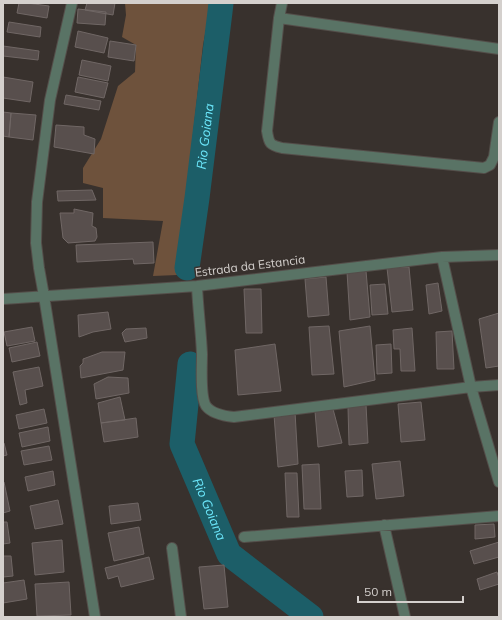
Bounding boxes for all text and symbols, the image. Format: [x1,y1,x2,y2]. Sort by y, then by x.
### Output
water label: Rio Goiana [193,102,217,170]
street label: Estrada da Estancia [194,251,306,280]
water label: Rio Goiana [189,475,230,543]
scale bar [358,578,463,604]
text: 50 m [364,584,392,599]

